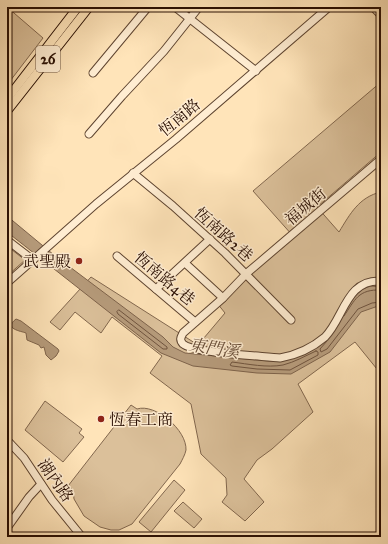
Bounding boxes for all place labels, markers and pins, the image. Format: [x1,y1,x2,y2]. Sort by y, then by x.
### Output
place label: 武聖殿 [23,252,71,271]
marker: 武聖殿 [74,256,84,266]
place label: 恆春工商 [109,410,173,429]
marker: 恆春工商 [96,414,106,424]

